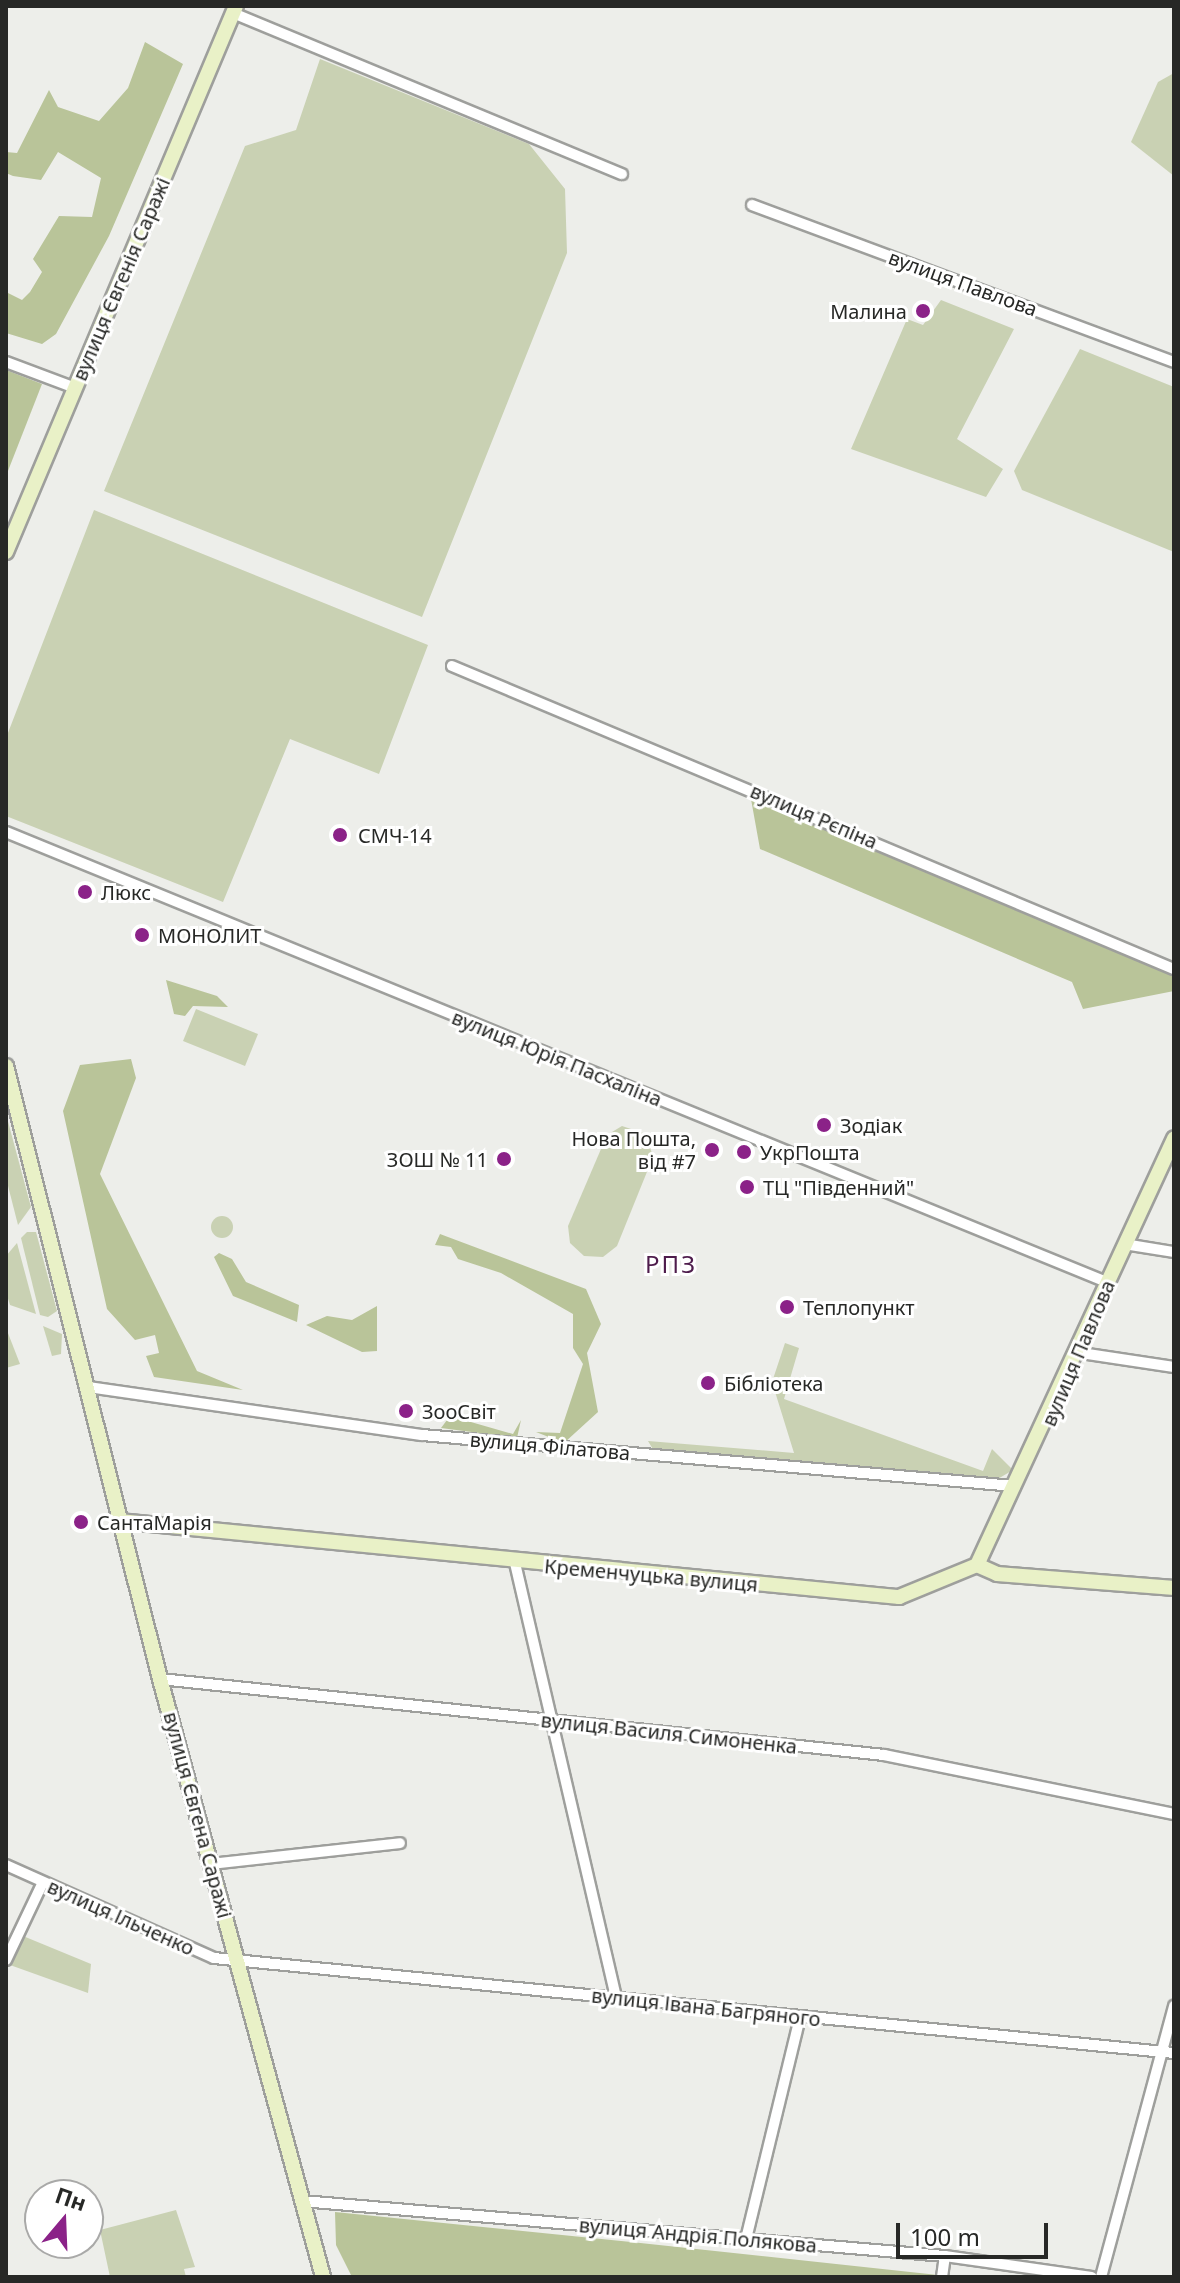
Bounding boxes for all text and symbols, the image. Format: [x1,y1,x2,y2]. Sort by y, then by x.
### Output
street label: вулиця Євгенія Саражі [67,174,175,384]
street label: вулиця Павлова [885,245,1041,321]
place label: Малина [830,299,907,323]
marker: Малина [914,302,932,320]
street label: вулиця Рєпіна [747,778,881,854]
place label: СМЧ-14 [358,823,432,847]
marker: СМЧ-14 [329,824,351,846]
place label: Люкс [101,880,151,904]
marker: Люкс [76,883,94,901]
place label: МОНОЛИТ [158,923,261,947]
marker: МОНОЛИТ [133,926,151,944]
street label: вулиця Юрія Пасхаліна [449,1005,665,1111]
place label: Зодіак [840,1113,902,1137]
marker: Зодіак [815,1116,833,1134]
place label: Нова Пошта, від #7 [571,1126,696,1173]
place label: УкрПошта [760,1140,860,1164]
marker: Нова Пошта, від #7 [703,1141,721,1159]
marker: УкрПошта [735,1143,753,1161]
place label: ЗОШ № 11 [387,1147,488,1171]
marker: ЗОШ № 11 [495,1150,513,1168]
place label: ТЦ "Південний" [763,1175,914,1199]
marker: ТЦ "Південний" [738,1178,756,1196]
district label: РПЗ [645,1250,697,1278]
street label: вулиця Павлова [1036,1276,1120,1430]
place label: Теплопункт [803,1295,915,1319]
marker: Теплопункт [778,1298,796,1316]
place label: Бібліотека [724,1371,823,1395]
marker: Бібліотека [699,1374,717,1392]
place label: ЗооСвiт [422,1399,496,1423]
marker: ЗооСвiт [397,1402,415,1420]
street label: вулиця Філатова [469,1427,631,1465]
place label: СантаМарія [97,1510,212,1534]
marker: СантаМарія [72,1513,90,1531]
street label: Кременчуцька вулиця [543,1554,759,1596]
street label: вулиця Василя Симоненка [540,1708,798,1758]
street label: вулиця Євгена Саражі [159,1709,237,1921]
street label: вулиця Ільченко [44,1874,198,1960]
street label: вулиця Івана Багряного [590,1983,822,2031]
north arrow [24,2179,104,2259]
text: Пн [52,2179,91,2217]
scale bar [900,2207,1052,2257]
street label: вулиця Андрія Полякова [578,2213,818,2257]
text: 100 m [910,2220,980,2253]

